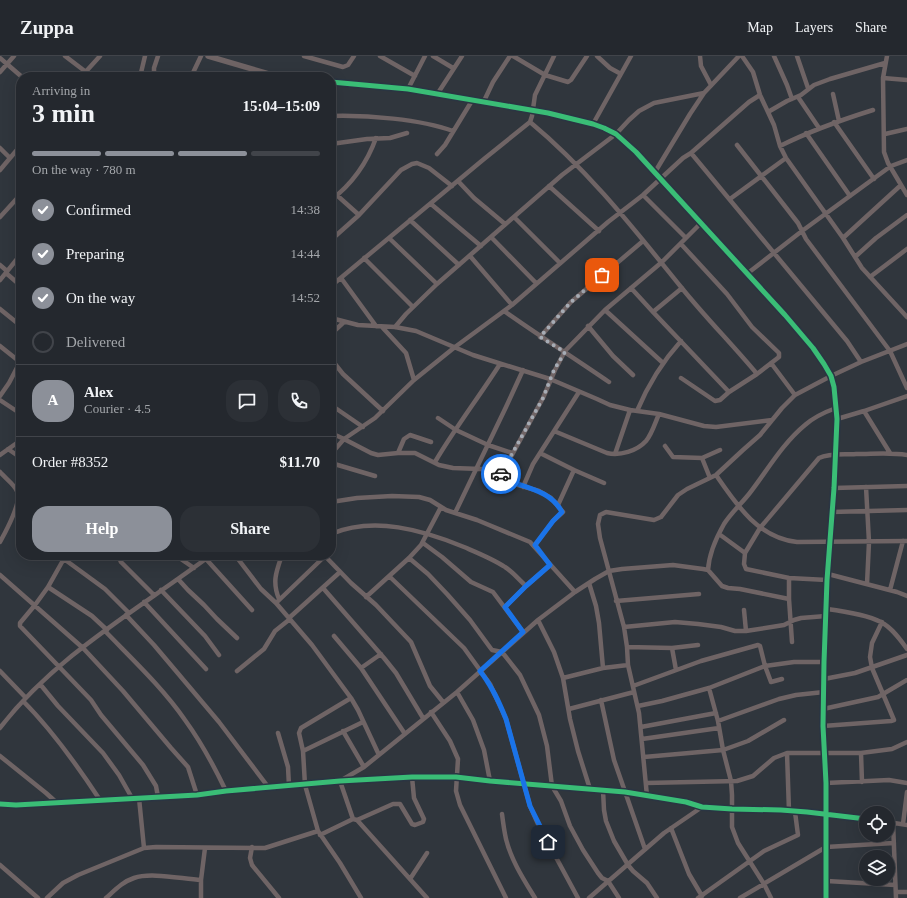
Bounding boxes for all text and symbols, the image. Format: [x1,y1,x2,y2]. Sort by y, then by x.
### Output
text: Zuppa [20,17,74,38]
text: Map [747,20,773,35]
text: Layers [795,20,833,35]
text: Share [855,20,887,35]
text: Arriving in [32,83,90,98]
text: 15:04–15:09 [243,98,320,114]
text: 3 min [32,99,95,128]
text: On the way · 780 m [32,162,136,177]
icon: check [32,199,54,221]
text: Confirmed [66,202,131,218]
text: 14:38 [290,202,320,217]
icon: check [32,243,54,265]
text: Preparing [66,246,124,262]
text: 14:44 [290,246,320,261]
pin [585,258,619,292]
icon: bag [591,264,613,286]
icon: check [32,287,54,309]
text: On the way [66,290,135,306]
text: 14:52 [290,290,320,305]
text: Delivered [66,334,125,350]
button: chat [226,380,268,422]
button: phone [278,380,320,422]
text: Alex [84,384,113,400]
text: A [48,392,58,408]
text: Courier · 4.5 [84,401,151,416]
text: Order #8352 [32,454,108,470]
text: $11.70 [280,454,320,470]
courier [481,454,521,494]
icon: car [490,463,512,485]
button: Help [32,506,172,552]
button: Share [180,506,320,552]
map controls [859,806,895,886]
button: locate [859,806,895,842]
pin [531,825,565,859]
icon: home [537,831,559,853]
button: layers [859,850,895,886]

